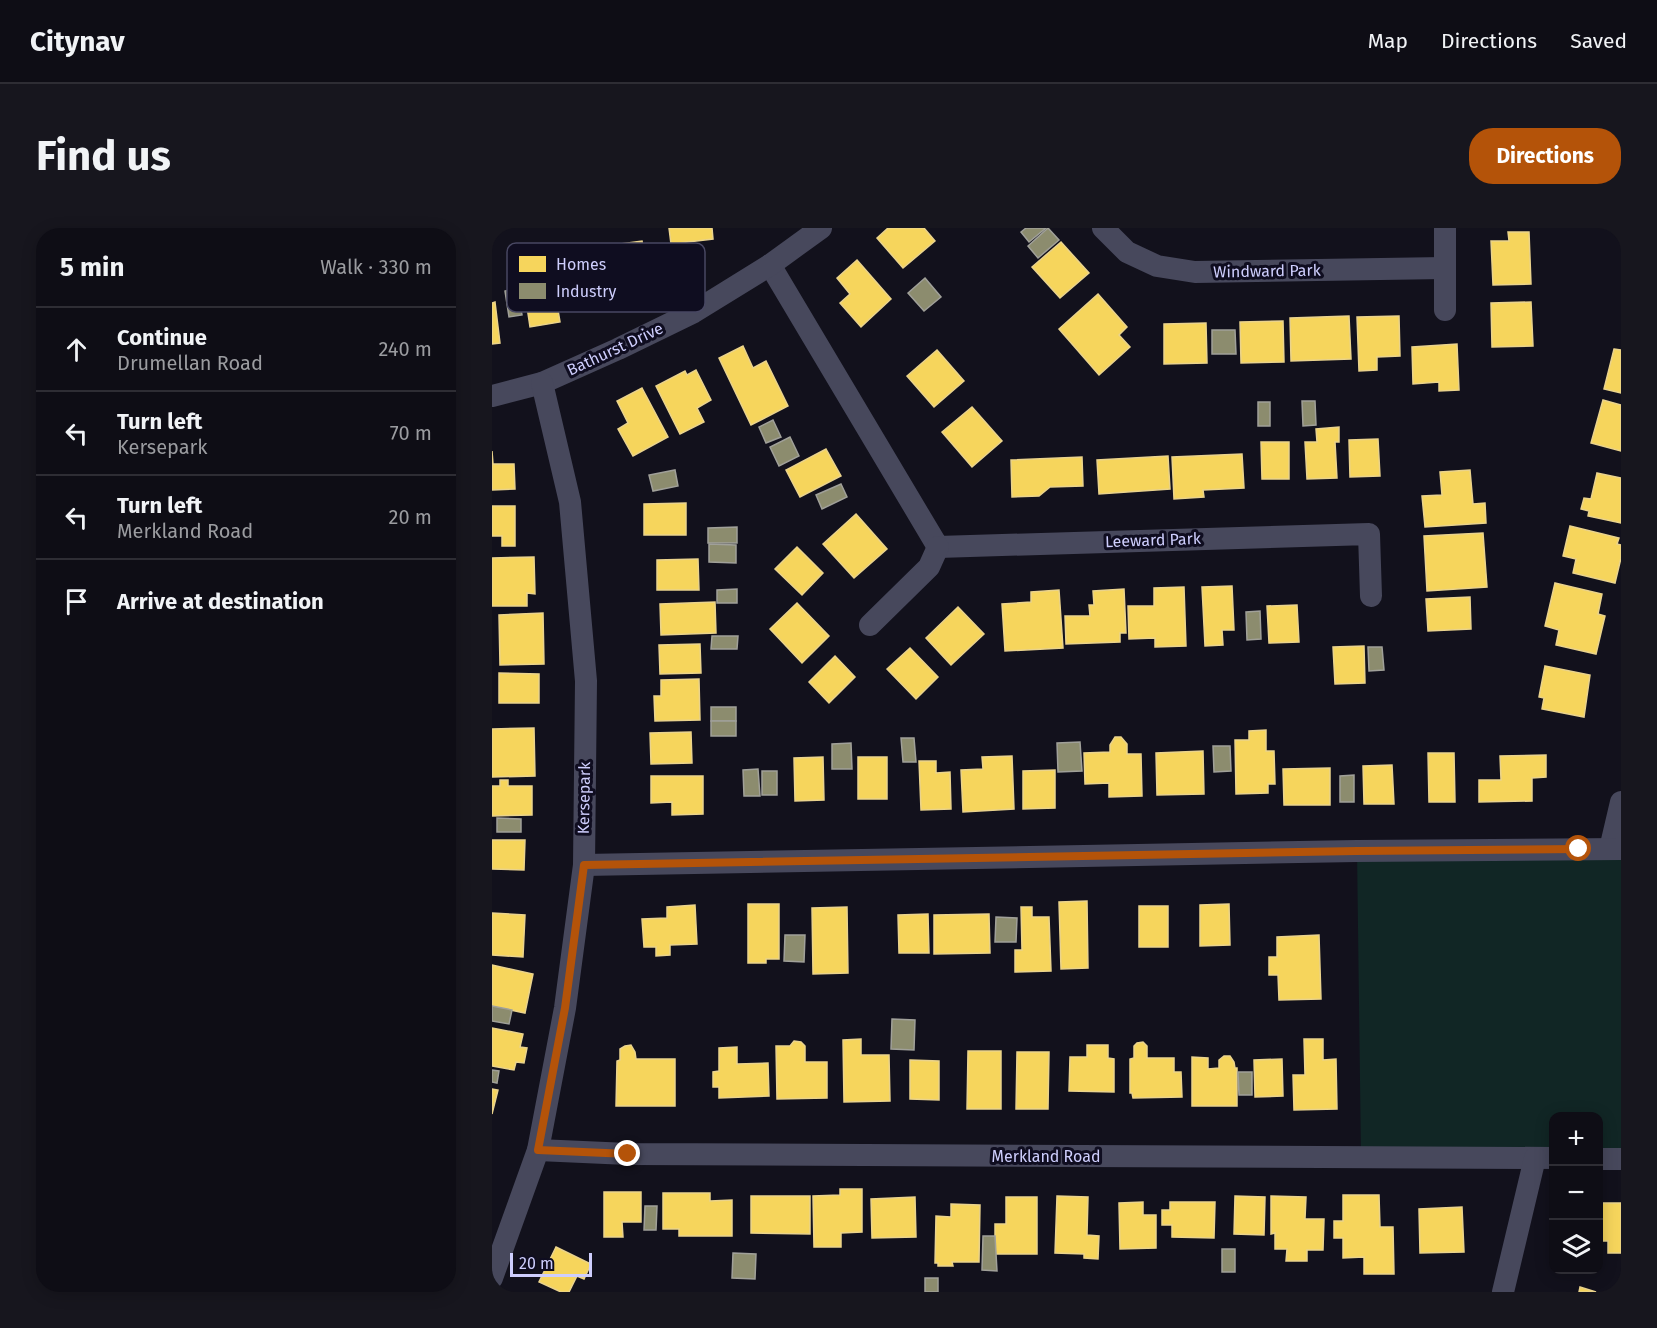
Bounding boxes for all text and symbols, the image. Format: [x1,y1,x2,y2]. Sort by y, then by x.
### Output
text: Citynav [30,25,125,58]
text: Map [1368,28,1408,54]
text: Directions [1441,28,1537,54]
text: Saved [1570,28,1627,54]
button: Directions [1469,128,1621,184]
text: Find us [36,131,171,181]
legend [507,243,705,312]
text: 5 min [60,252,124,283]
text: Walk · 330 m [320,255,432,279]
text: Homes [556,255,606,274]
street label: Windward Park [1213,261,1322,281]
text: Industry [556,282,616,301]
street label: Bathurst Drive [564,318,666,380]
text: Continue [117,324,207,351]
icon: ahead [60,333,93,366]
text: 240 m [378,337,432,361]
text: Drumellan Road [117,351,263,375]
text: Turn left [117,408,202,435]
icon: left [60,417,93,450]
text: 70 m [390,421,432,445]
text: Kersepark [117,435,208,459]
text: Turn left [117,492,202,519]
icon: left [60,501,93,534]
text: 20 m [389,505,432,529]
text: Merkland Road [117,519,253,543]
street label: Leeward Park [1105,529,1202,551]
icon: arrive [60,585,93,618]
text: Arrive at destination [117,588,324,615]
street label: Kersepark [574,761,594,834]
route start [1565,835,1591,861]
map controls [1549,1112,1603,1274]
button: + [1549,1112,1603,1166]
route end [614,1140,640,1166]
street label: Merkland Road [992,1147,1100,1166]
button: − [1549,1166,1603,1220]
button: layers [1549,1220,1603,1274]
scale bar [510,1250,592,1278]
text: 20 m [519,1254,554,1273]

